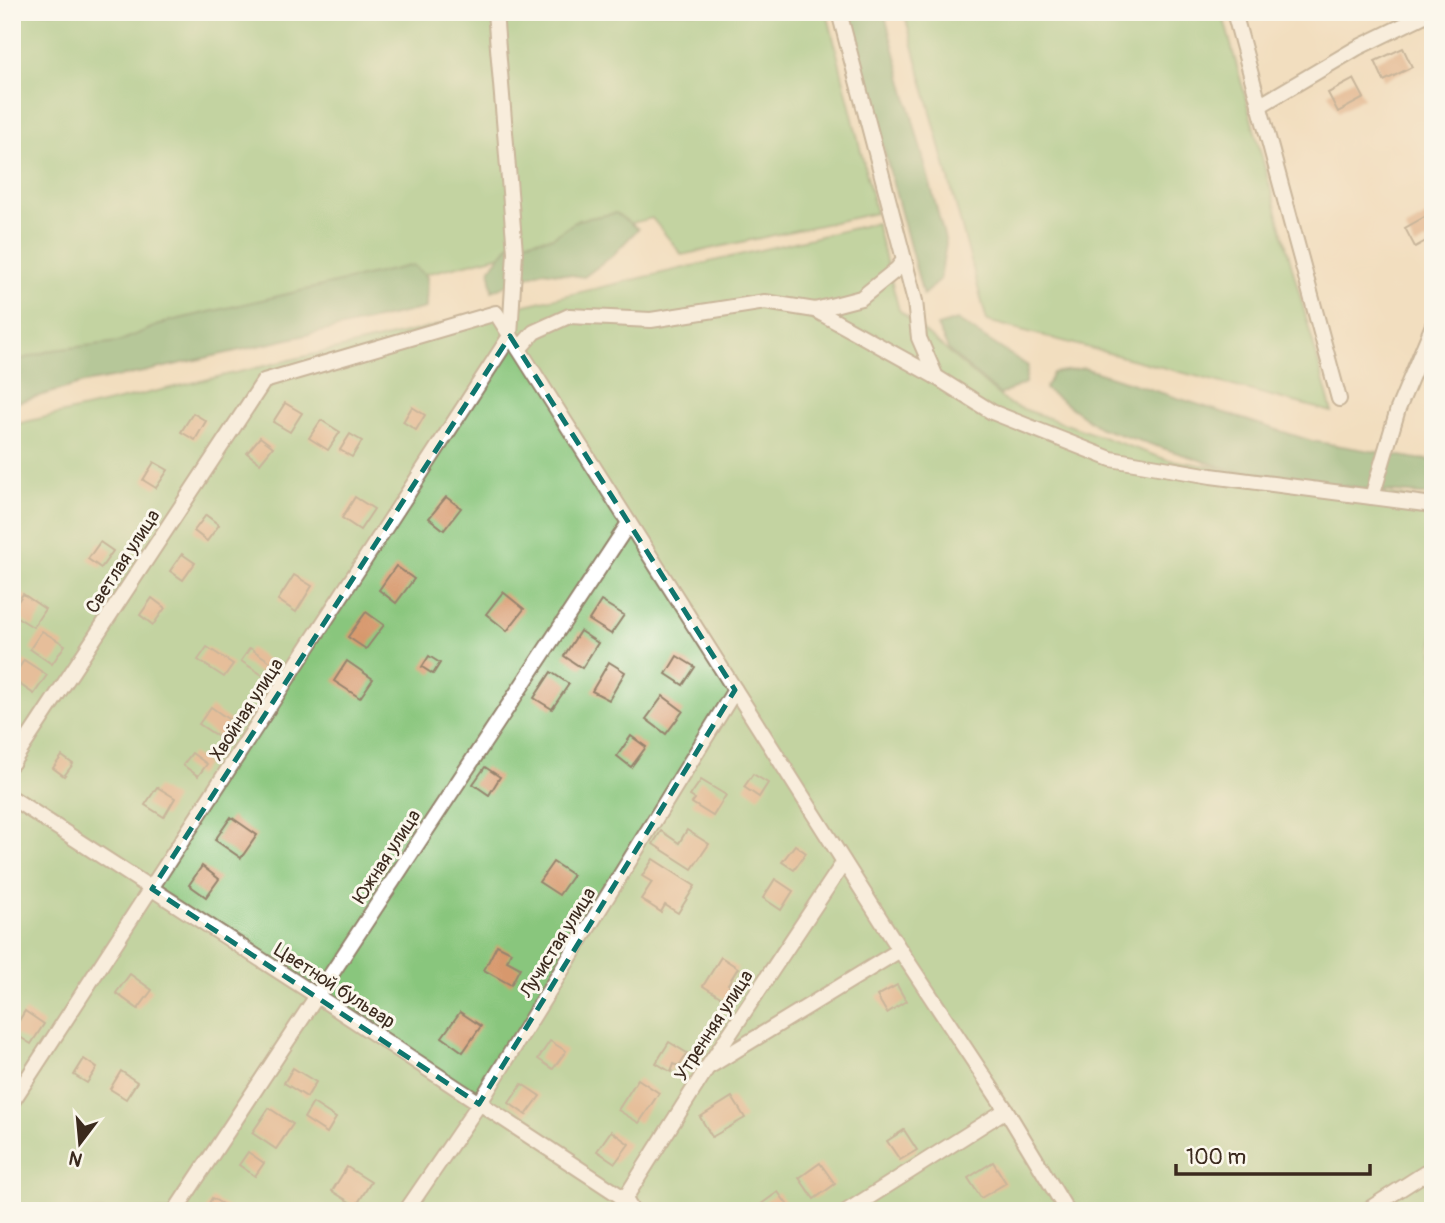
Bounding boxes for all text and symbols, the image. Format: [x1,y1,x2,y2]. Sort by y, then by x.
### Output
street label: Светлая улица [80,505,165,618]
street label: Хвойная улица [205,654,289,765]
street label: Южная улица [348,805,426,908]
street label: Лучистая улица [514,883,601,1003]
street label: Цветной бульвар [269,938,400,1034]
street label: Утренняя улица [669,965,759,1086]
north arrow [46,1108,116,1178]
scale bar [1176,1132,1370,1176]
text: 100 m [1186,1144,1246,1171]
text: N [66,1145,85,1172]

